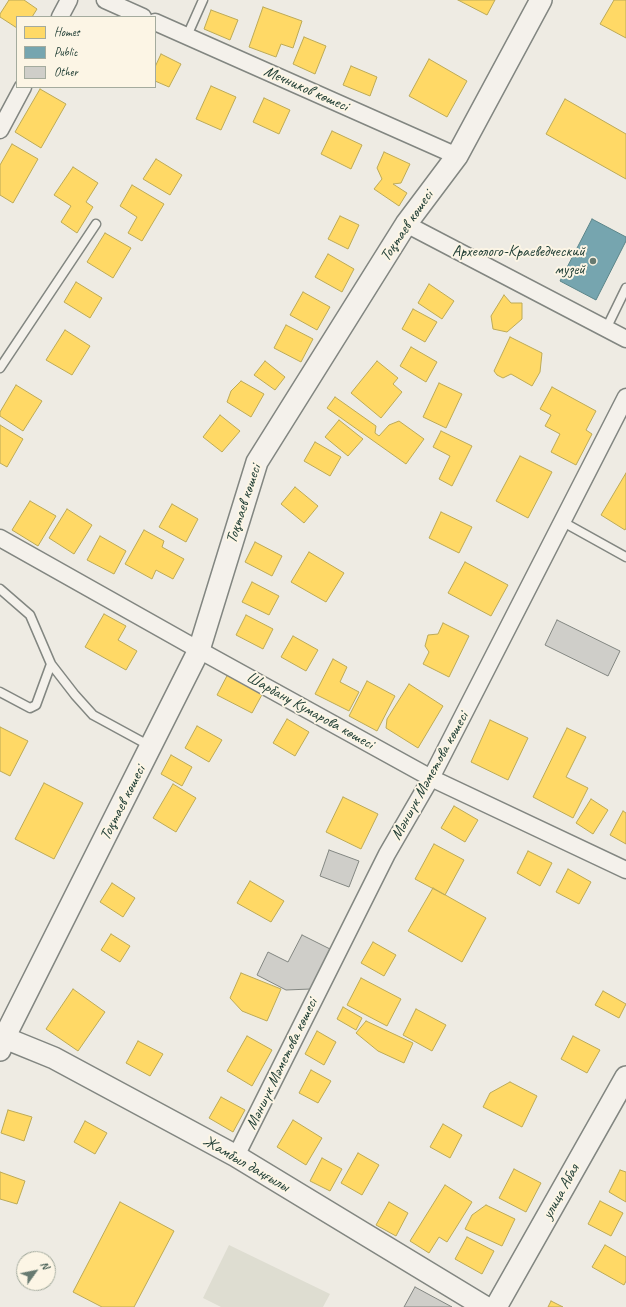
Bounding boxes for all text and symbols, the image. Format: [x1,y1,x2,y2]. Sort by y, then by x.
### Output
legend [16,16,156,88]
text: Homes [54,24,80,40]
text: Public [54,44,78,60]
street label: Мечников көшесі [261,62,351,116]
text: Other [54,64,78,80]
street label: Тоқтаев көшесі [376,187,438,265]
place label: Археолого-Краеведческий музей [452,242,585,280]
marker: Археолого-Краеведческий музей [588,256,598,266]
street label: Тоқтаев көшесі [222,462,266,546]
street label: Шарбану Кумарова көшесі [243,668,377,754]
street label: Мәншүк Мәметова көшесі [387,709,473,843]
street label: Тоқтаев көшесі [96,762,150,844]
street label: Мәншүк Мәметова көшесі [242,995,322,1133]
street label: Жамбыл даңғылы [199,1132,293,1196]
street label: улица Абая [538,1161,584,1223]
north arrow [16,1251,56,1291]
text: N [37,1258,53,1272]

